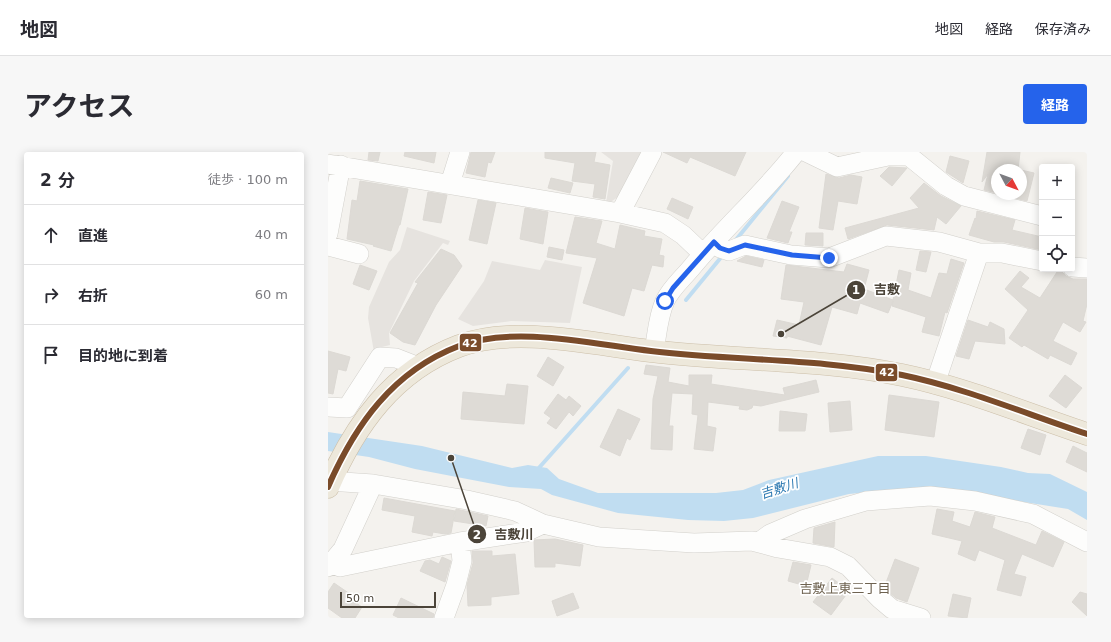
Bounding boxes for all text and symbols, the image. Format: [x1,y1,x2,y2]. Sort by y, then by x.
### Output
text: 地図 [20,18,58,40]
text: 地図 [935,21,963,37]
text: 経路 [985,21,1013,37]
text: 保存済み [1035,21,1091,37]
button: 経路 [1023,84,1087,124]
text: アクセス [24,90,135,123]
north arrow [991,164,1027,200]
map controls [1039,164,1075,272]
button: + [1039,164,1075,200]
text: 2 分 [40,170,75,190]
text: 徒歩 · 100 m [208,172,288,187]
button: − [1039,200,1075,236]
icon: ahead [40,224,62,246]
text: 直進 [78,227,108,245]
text: 40 m [255,227,288,242]
button: locate [1039,236,1075,272]
route end [820,249,838,267]
callout: 吉敷 [846,277,908,302]
text: 吉敷 [874,282,900,297]
text: 1 [852,283,860,297]
icon: right [40,284,62,306]
text: 右折 [78,287,108,305]
text: 60 m [255,287,288,302]
route start [656,292,674,310]
line badge: 42 [459,333,482,352]
text: 42 [462,337,478,350]
icon: arrive [40,344,62,366]
text: 目的地に到着 [78,347,168,365]
line badge: 42 [875,363,898,382]
text: 42 [879,366,895,379]
water label: 吉敷川 [758,475,802,502]
callout: 吉敷川 [467,522,542,547]
text: 吉敷川 [494,527,534,542]
text: 2 [473,528,481,542]
district label: 吉敷上東三丁目 [799,581,891,596]
scale bar [340,590,436,609]
text: 50 m [346,592,374,605]

